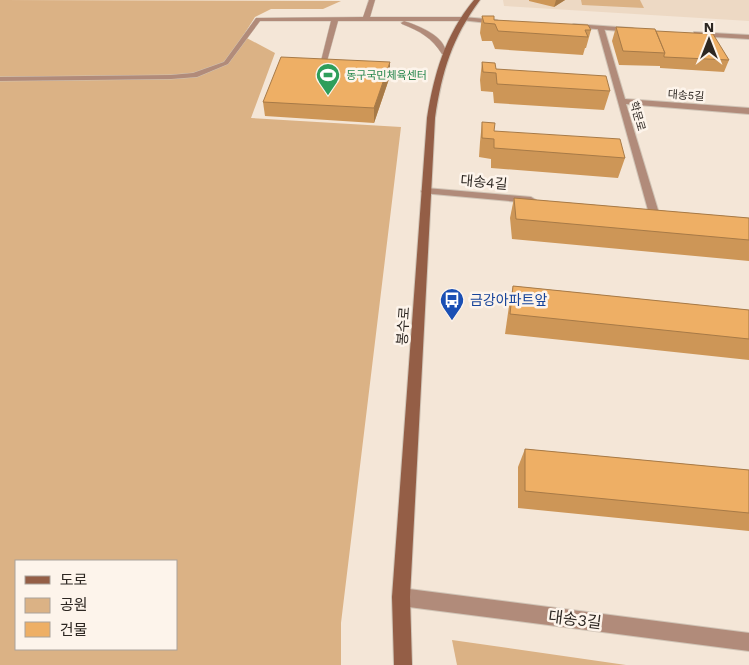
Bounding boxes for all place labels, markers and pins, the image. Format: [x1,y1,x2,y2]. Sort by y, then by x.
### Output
sports icon: 동구국민체육센터 [315,62,341,96]
place label: 동구국민체육센터 [346,69,427,82]
bus stop icon: 금강아파트앞 [439,287,465,321]
place label: 금강아파트앞 [470,292,547,308]

